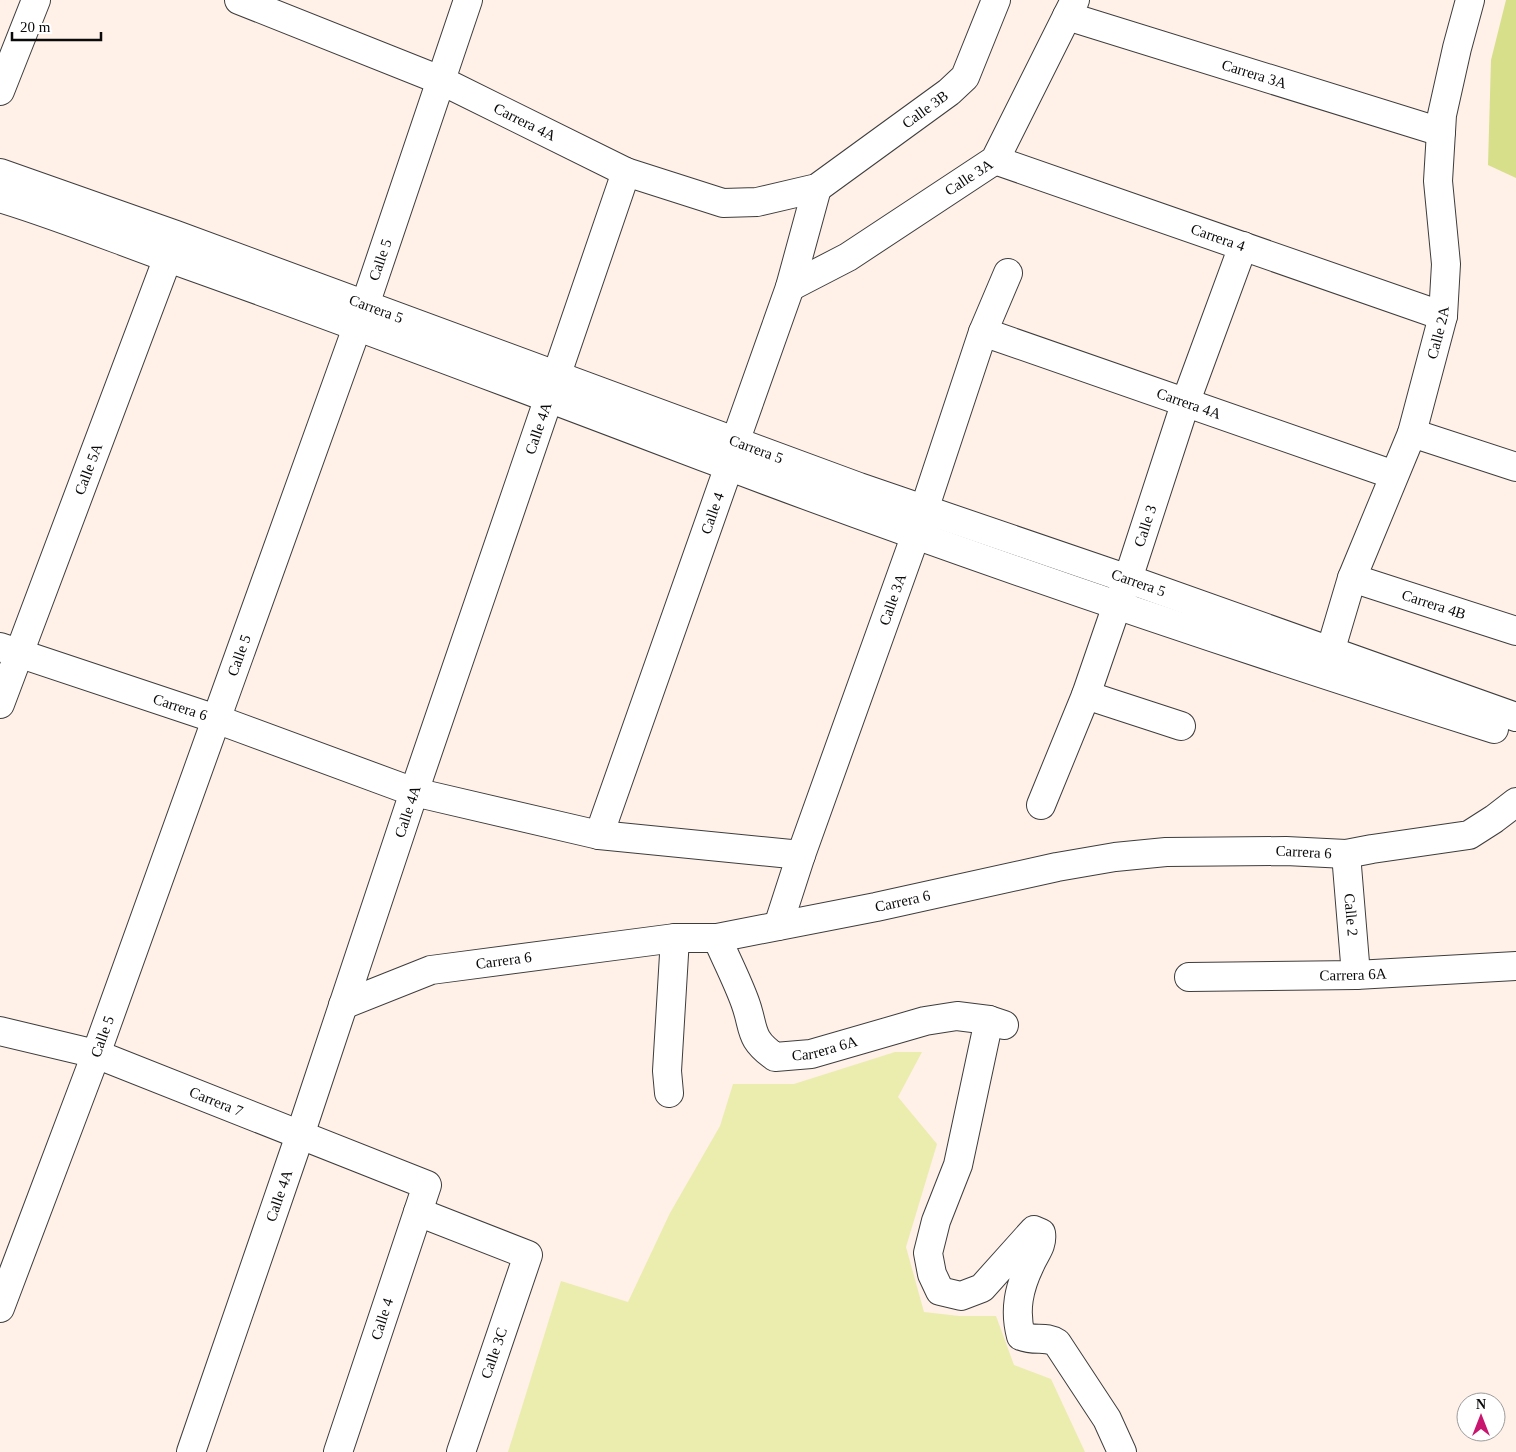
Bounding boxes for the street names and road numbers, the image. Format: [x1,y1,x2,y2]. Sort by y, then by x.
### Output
street label: Carrera 3A [1220,56,1289,92]
street label: Calle 3B [899,87,951,131]
street label: Carrera 4A [491,100,559,144]
street label: Calle 3A [942,156,996,199]
street label: Carrera 4 [1189,221,1248,255]
street label: Calle 5 [366,237,395,283]
street label: Carrera 5 [347,292,405,326]
street label: Calle 2A [1424,306,1452,361]
street label: Carrera 4A [1155,385,1223,422]
street label: Calle 4A [522,400,555,456]
street label: Carrera 5 [727,432,785,466]
street label: Calle 5A [71,441,105,497]
street label: Calle 4 [698,490,727,536]
street label: Calle 3 [1131,503,1160,549]
street label: Carrera 5 [1109,566,1168,600]
street label: Calle 3A [876,571,909,628]
street label: Carrera 4B [1400,587,1468,622]
street label: Calle 5 [224,633,254,678]
street label: Carrera 6 [151,691,210,724]
street label: Calle 4A [391,783,424,840]
street label: Carrera 6 [1276,843,1333,861]
street label: Carrera 6 [873,887,932,915]
street label: Calle 2 [1341,893,1361,937]
street label: Carrera 6 [475,949,533,972]
street label: Carrera 6A [1319,965,1387,983]
street label: Calle 5 [87,1014,117,1060]
street label: Carrera 6A [791,1033,859,1064]
street label: Carrera 7 [187,1084,246,1120]
street label: Calle 4A [263,1168,295,1224]
street label: Calle 4 [368,1296,396,1342]
street label: Calle 3C [478,1325,510,1381]

